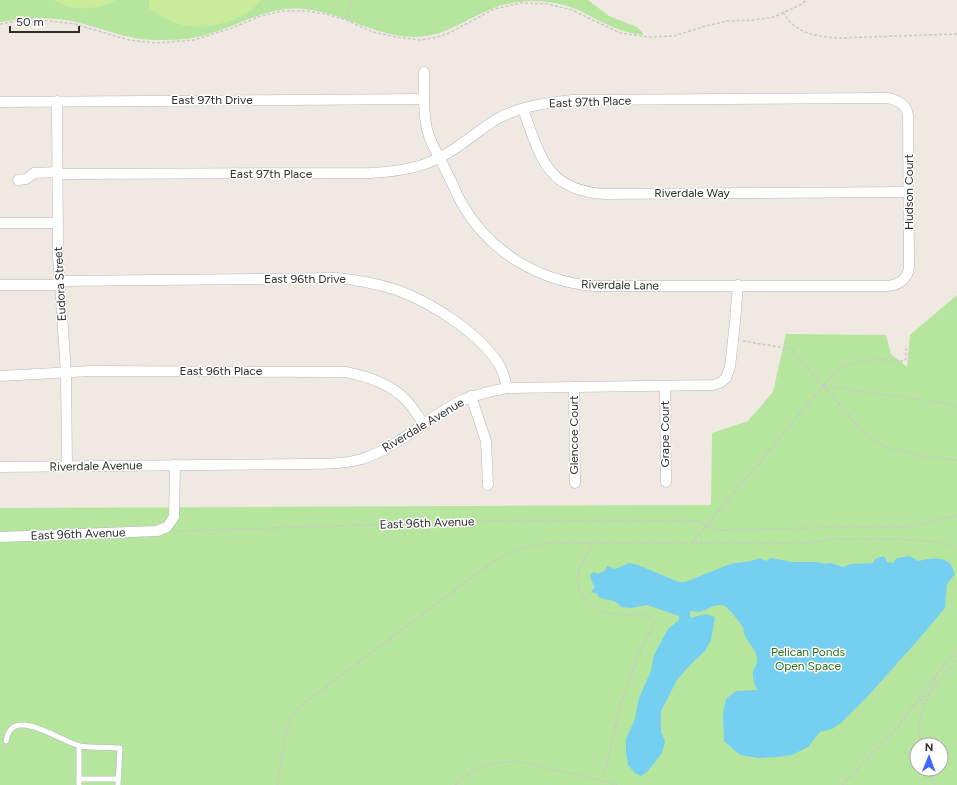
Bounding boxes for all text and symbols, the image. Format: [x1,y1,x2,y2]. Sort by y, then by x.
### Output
scale bar [10,8,79,34]
text: 50 m [16,15,44,29]
street label: East 97th Drive [171,93,253,107]
street label: East 97th Place [549,94,632,110]
street label: Hudson Court [902,154,916,230]
street label: East 97th Place [230,167,313,181]
street label: Riverdale Way [654,186,731,200]
street label: Eudora Street [51,246,69,322]
street label: East 96th Drive [264,272,346,286]
street label: Riverdale Lane [581,277,660,293]
street label: East 96th Place [180,364,263,378]
street label: Riverdale Avenue [380,395,467,455]
street label: Glencoe Court [567,395,581,474]
street label: Grape Court [658,400,672,467]
street label: Riverdale Avenue [49,458,143,474]
street label: East 96th Avenue [379,514,475,532]
street label: East 96th Avenue [30,525,126,543]
park label: Pelican Ponds Open Space [771,645,845,673]
north arrow [909,737,949,777]
text: N [925,741,934,754]

